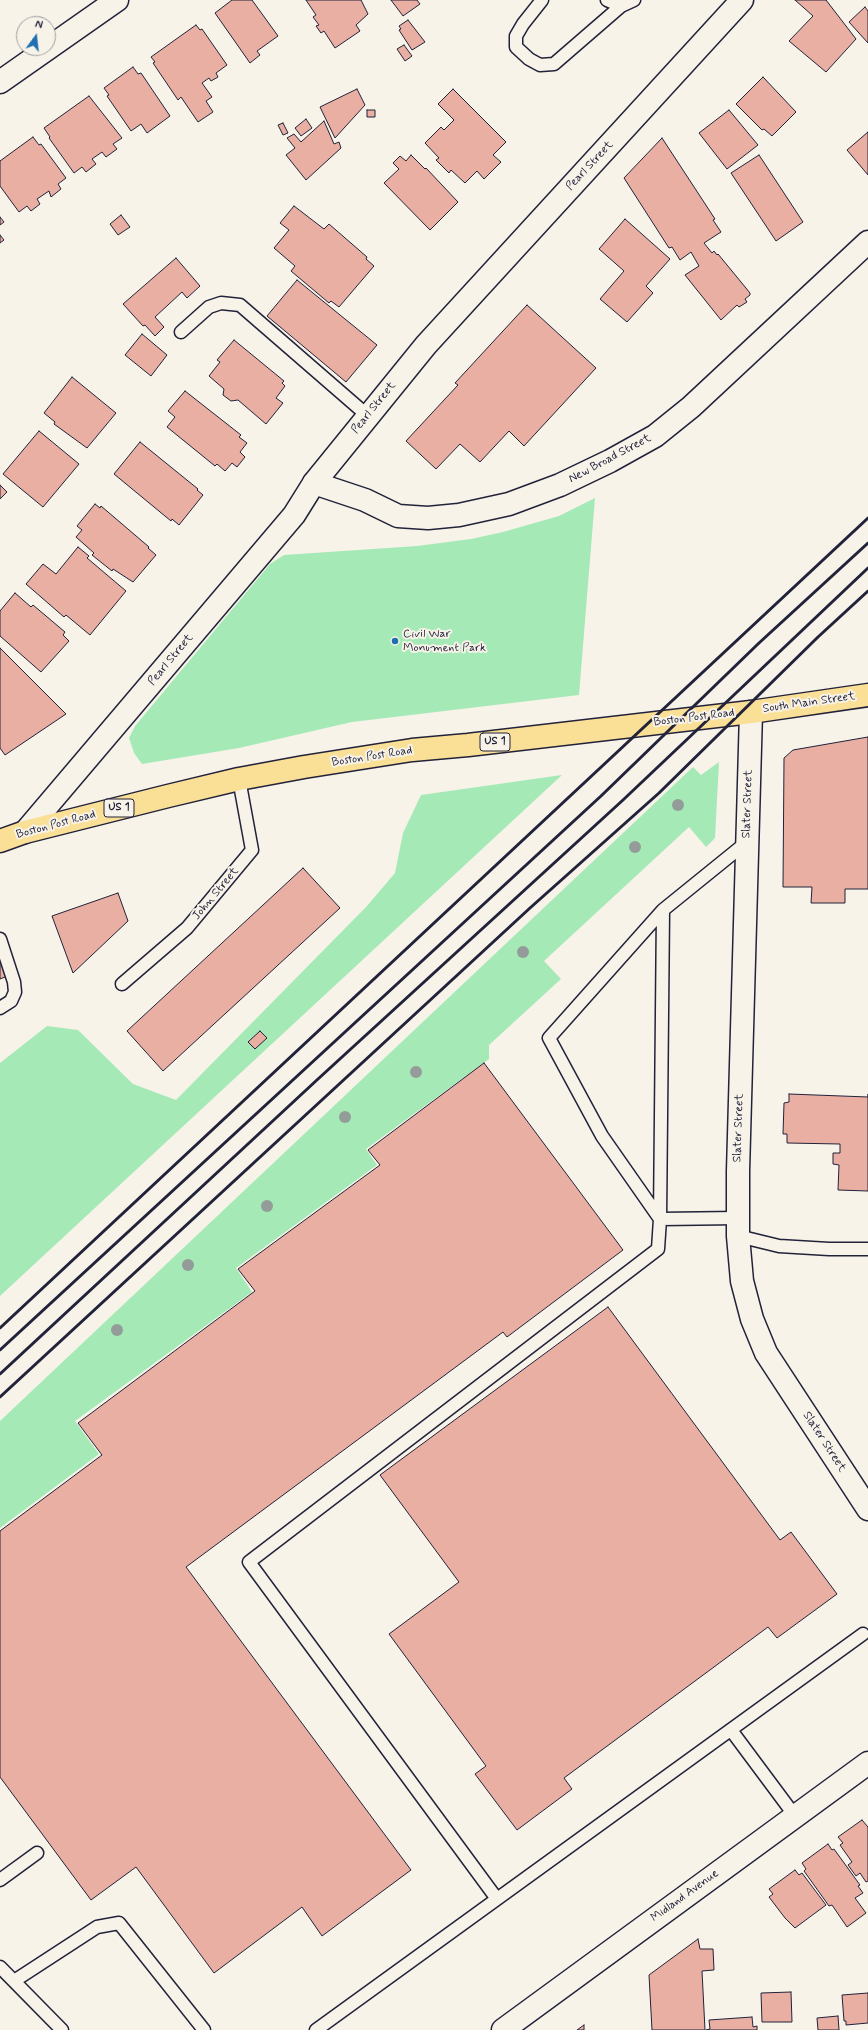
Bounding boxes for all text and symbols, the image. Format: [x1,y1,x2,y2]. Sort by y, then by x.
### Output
north arrow [16,16,56,56]
text: N [33,18,44,33]
street label: Pearl Street [563,138,617,194]
street label: Pearl Street [349,379,399,437]
street label: New Broad Street [566,431,654,487]
place label: Civil War Monument Park [403,627,486,655]
street label: Pearl Street [145,631,197,689]
marker: Civil War Monument Park [390,636,400,646]
street label: South Main Street [762,689,856,717]
street label: Boston Post Road [653,706,735,730]
road number: US 1 [480,733,510,751]
street label: Boston Post Road [331,744,413,770]
street label: Slater Street [740,769,756,839]
road number: US 1 [104,799,134,817]
street label: Boston Post Road [15,808,97,842]
street label: John Street [190,865,242,923]
street label: Slater Street [731,1093,747,1163]
street label: Slater Street [799,1409,849,1475]
street label: Midland Avenue [648,1867,722,1925]

